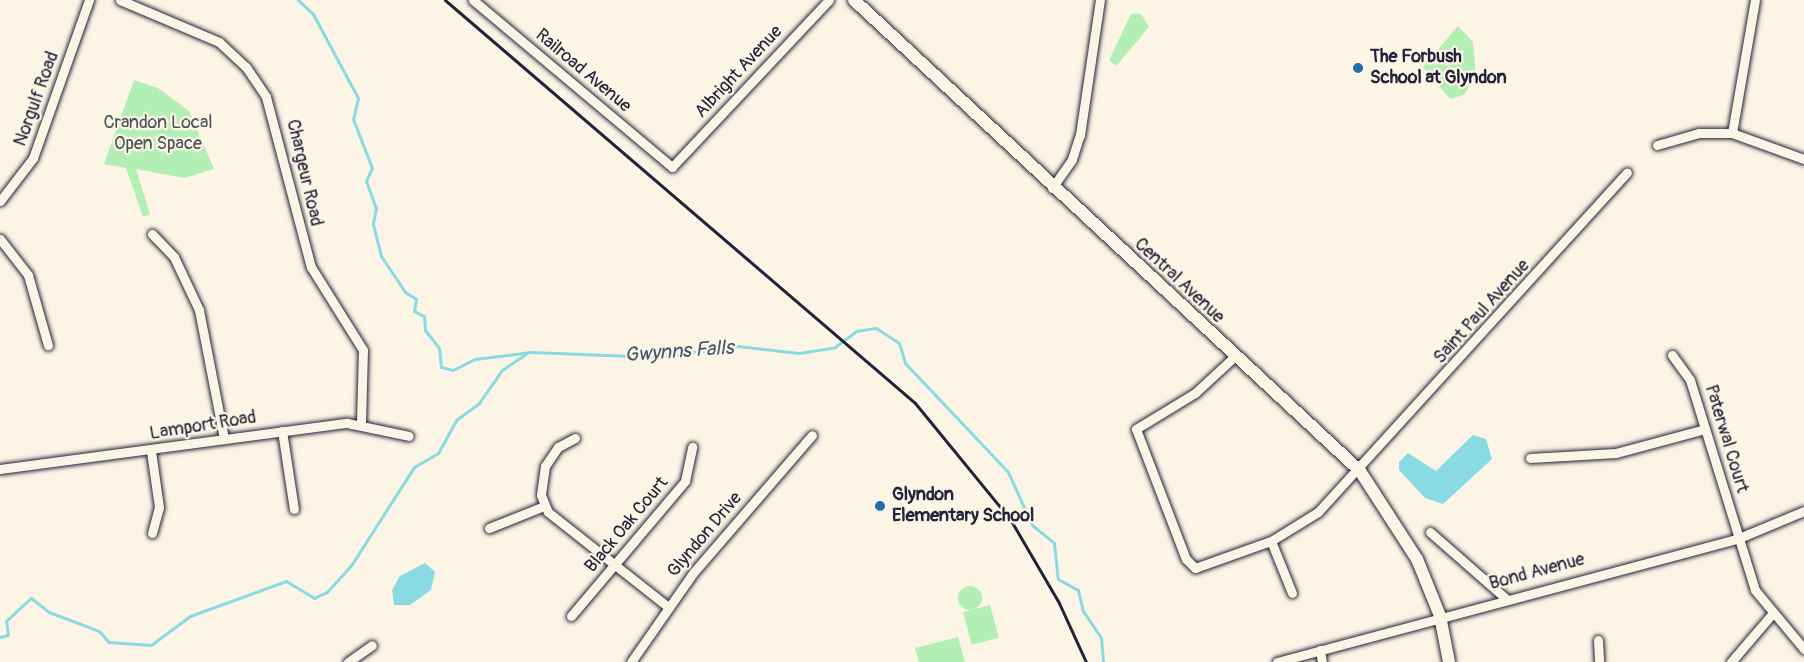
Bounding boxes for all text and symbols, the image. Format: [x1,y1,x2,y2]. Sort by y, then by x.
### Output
street label: Albright Avenue [691,21,787,123]
street label: Railroad Avenue [531,25,635,117]
place label: The Forbush School at Glyndon [1370,47,1507,90]
street label: Norgulf Road [10,49,64,149]
marker: The Forbush School at Glyndon [1351,61,1365,75]
park label: Crandon Local Open Space [103,113,213,156]
street label: Chargeur Road [281,117,327,229]
street label: Central Avenue [1130,234,1228,328]
street label: Saint Paul Avenue [1430,255,1534,369]
water label: Gwynns Falls [624,335,734,367]
street label: Paterwal Court [1699,382,1753,496]
street label: Lamport Road [148,407,258,445]
street label: Black Oak Court [581,473,673,577]
place label: Glyndon Elementary School [892,485,1034,528]
street label: Glyndon Drive [663,488,747,582]
marker: Glyndon Elementary School [873,499,887,513]
street label: Bond Avenue [1487,549,1587,595]

